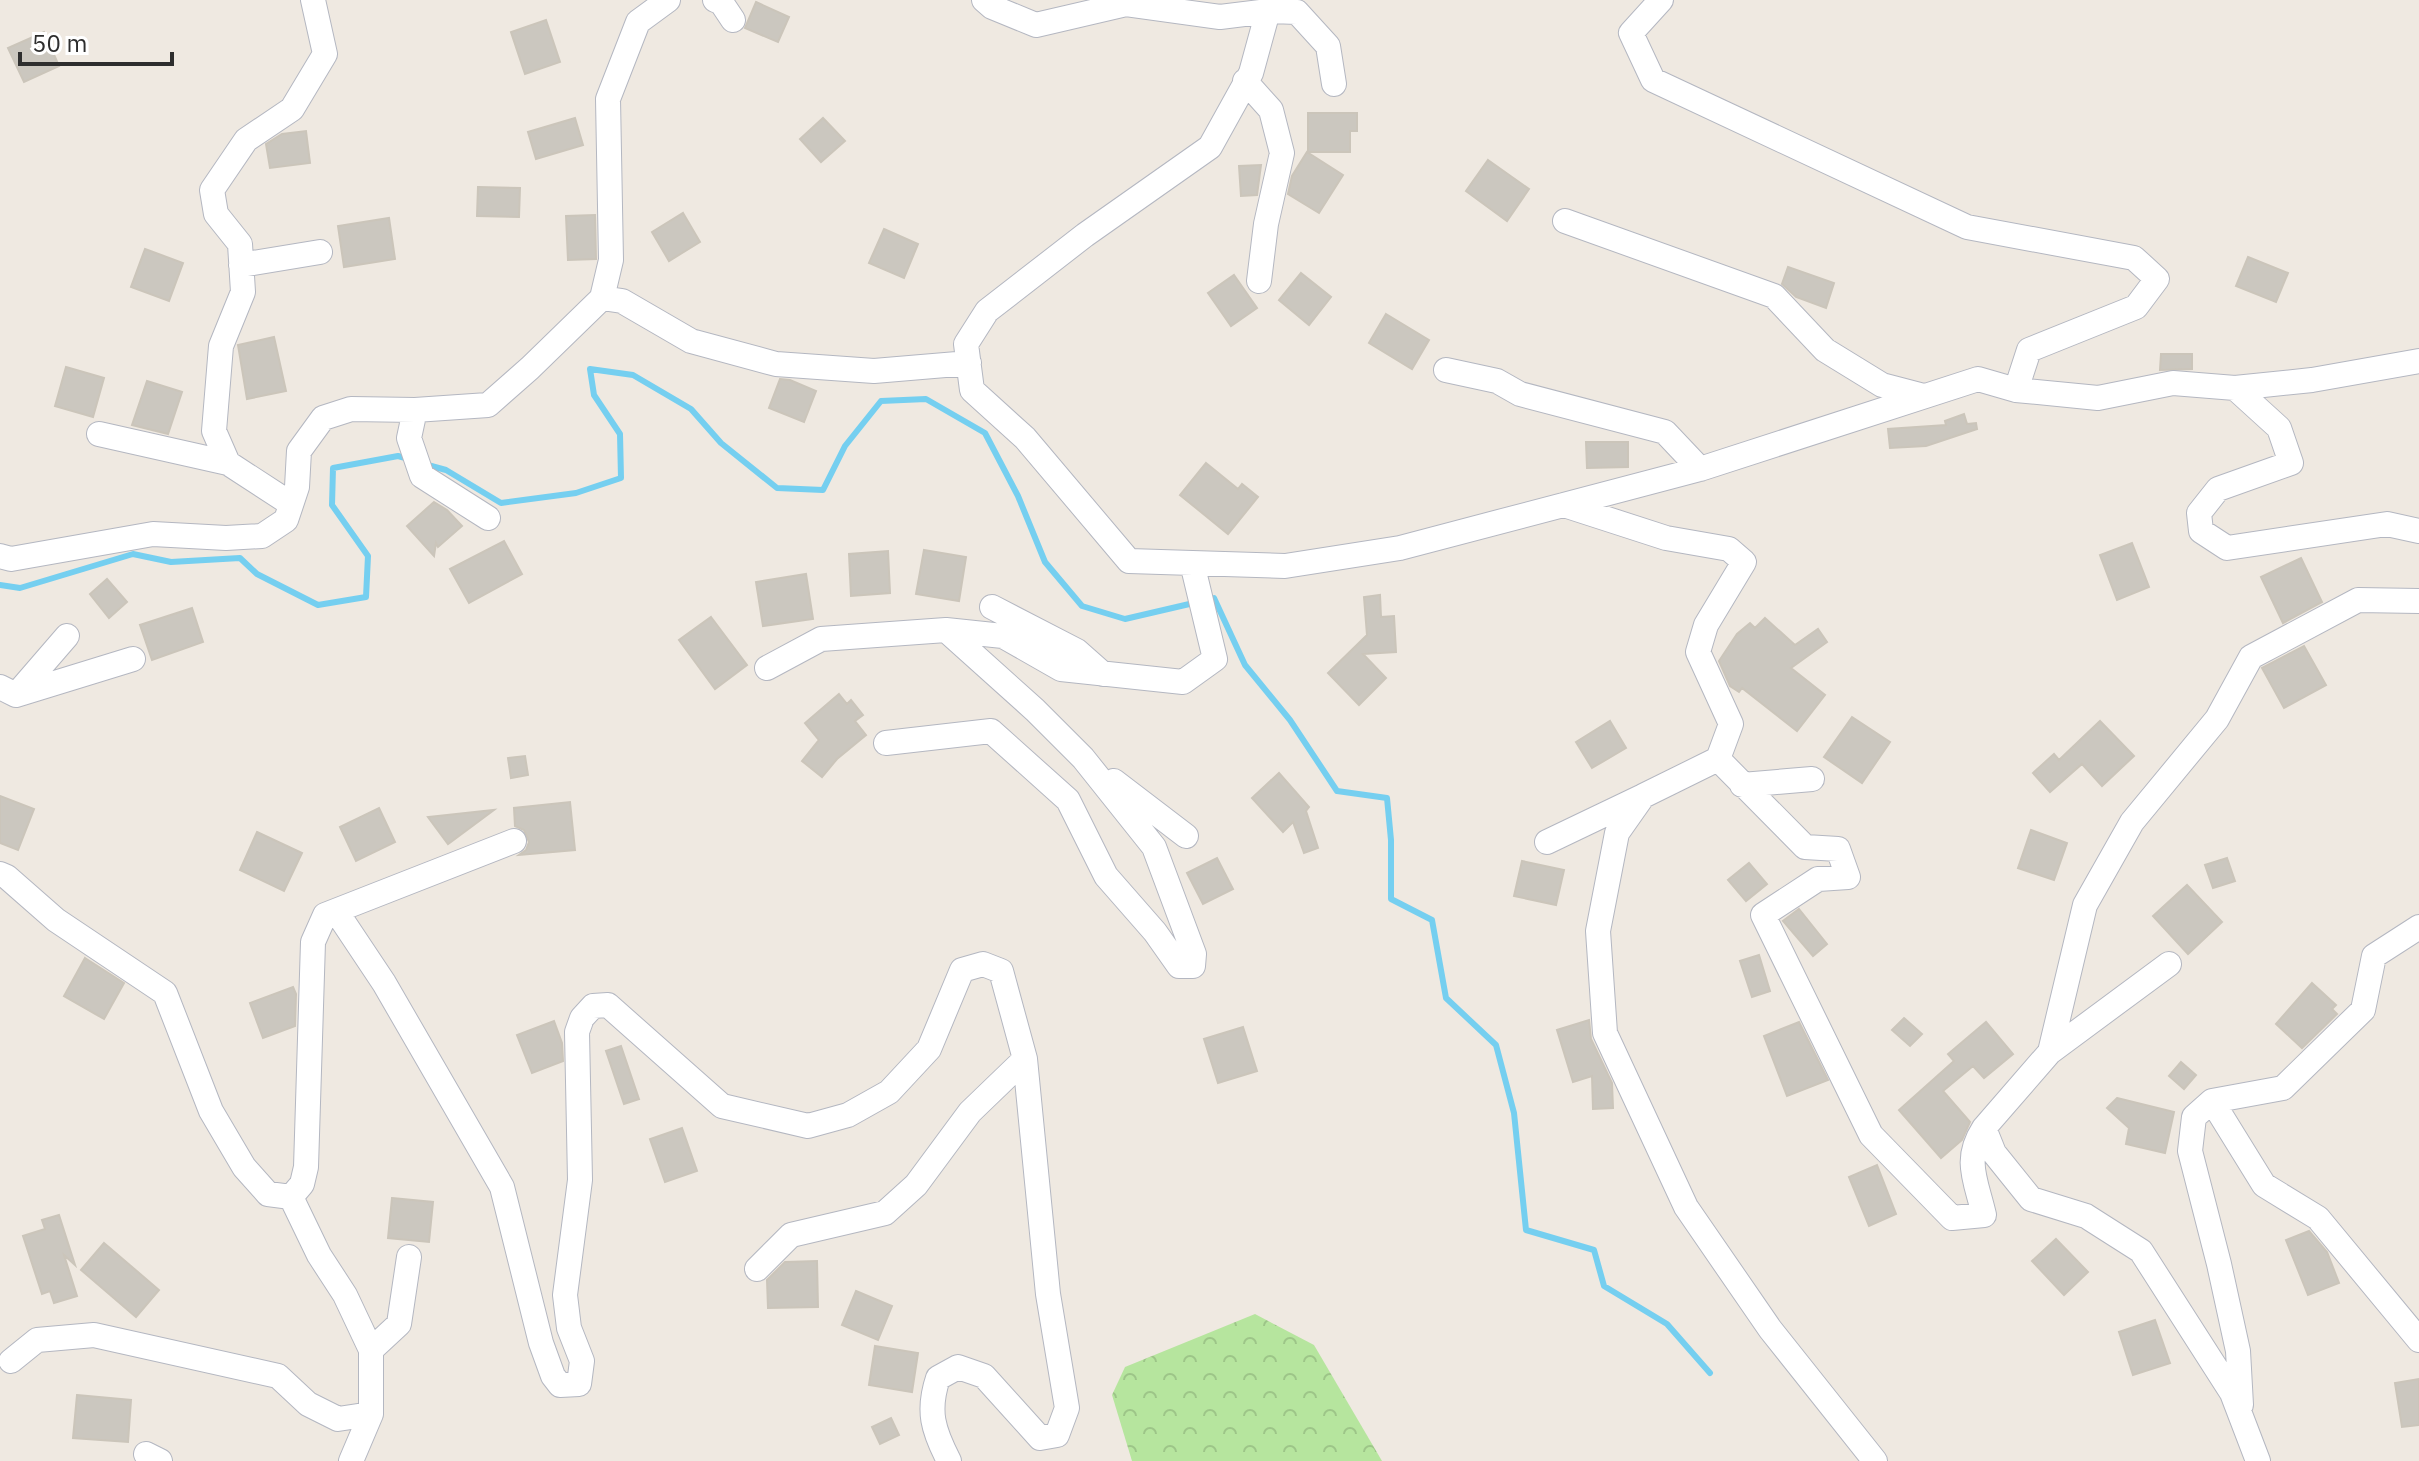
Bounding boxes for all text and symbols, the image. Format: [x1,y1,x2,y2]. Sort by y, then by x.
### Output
scale bar [20,16,172,66]
text: 50 m [32,27,87,59]

